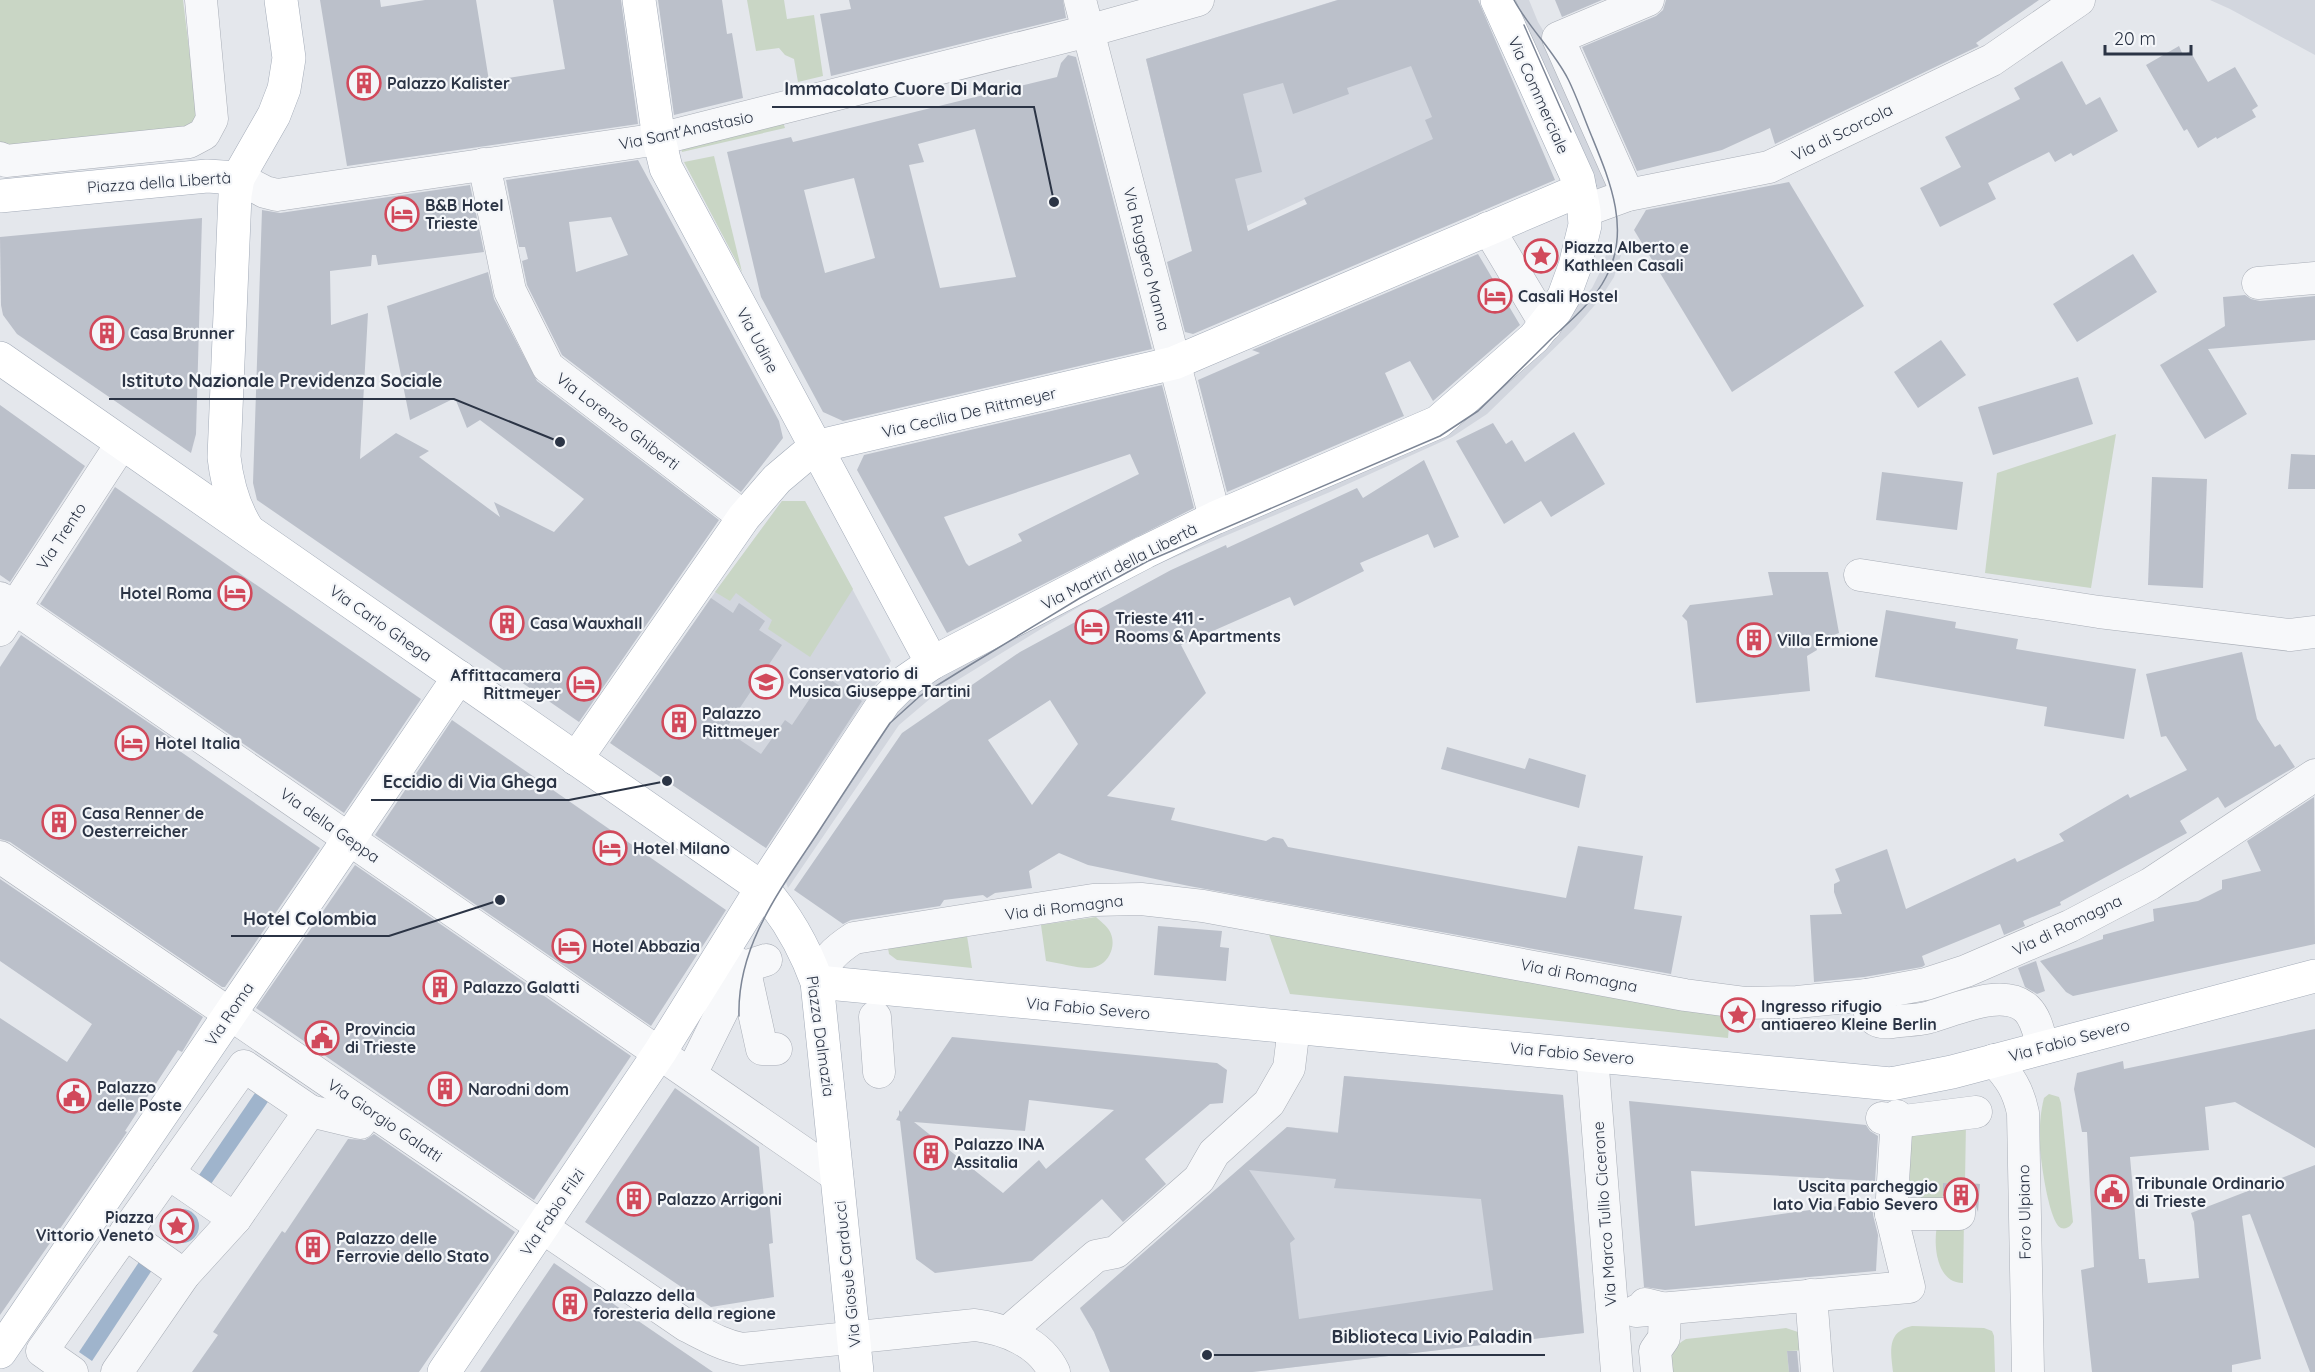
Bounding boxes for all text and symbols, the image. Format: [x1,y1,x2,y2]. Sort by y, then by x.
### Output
scale bar [2105,18,2190,56]
text: 20 m [2114,27,2156,50]
street label: Via Commerciale [1504,33,1574,157]
building icon: Palazzo Kalister [346,65,382,101]
callout: Immacolato Cuore Di Maria [772,71,1034,107]
place label: Palazzo Kalister [387,73,510,93]
text: Immacolato Cuore Di Maria [784,77,1022,100]
street label: Via di Scorcola [1788,99,1896,165]
street label: Via Sant'Anastasio [617,106,755,154]
street label: Piazza della Libertà [86,167,232,197]
street label: Via Ruggero Manna [1119,185,1175,333]
place label: B&B Hotel Trieste [425,195,504,233]
hotel icon: B&B Hotel Trieste [384,196,420,232]
place label: Piazza Alberto e Kathleen Casali [1564,237,1689,275]
place icon: Piazza Alberto e Kathleen Casali [1523,238,1559,274]
hotel icon: Casali Hostel [1477,278,1513,314]
place label: Casali Hostel [1518,286,1618,306]
street label: Via Udine [733,304,783,376]
building icon: Casa Brunner [89,315,125,351]
place label: Casa Brunner [130,323,235,343]
callout: Istituto Nazionale Previdenza Sociale [109,363,454,399]
street label: Via Lorenzo Ghiberti [552,368,684,474]
text: Istituto Nazionale Previdenza Sociale [122,369,442,392]
street label: Via Cecilia De Rittmeyer [880,382,1058,442]
street label: Via Trento [32,499,90,573]
street label: Via Martiri della Libertà [1038,518,1200,614]
hotel icon: Hotel Roma [217,575,253,611]
street label: Via Carlo Ghega [326,580,436,666]
place label: Hotel Roma [120,583,212,603]
building icon: Casa Wauxhall [489,605,525,641]
place label: Trieste 411 - Rooms & Apartments [1115,608,1281,646]
hotel icon: Trieste 411 - Rooms & Apartments [1074,609,1110,645]
place label: Casa Wauxhall [530,613,643,633]
building icon: Villa Ermione [1736,622,1772,658]
place label: Villa Ermione [1777,630,1878,650]
place label: Conservatorio di Musica Giuseppe Tartini [789,663,970,701]
school or university icon: Conservatorio di Musica Giuseppe Tartini [748,664,784,700]
place label: Affittacamera Rittmeyer [451,665,561,703]
hotel icon: Affittacamera Rittmeyer [566,666,602,702]
place label: Palazzo Rittmeyer [702,703,780,741]
building icon: Palazzo Rittmeyer [661,704,697,740]
hotel icon: Hotel Italia [114,725,150,761]
place label: Hotel Italia [155,733,240,753]
callout: Eccidio di Via Ghega [371,764,569,800]
text: Eccidio di Via Ghega [383,770,557,793]
street label: Via della Geppa [276,783,384,867]
place label: Casa Renner de Oesterreicher [82,803,204,841]
building icon: Casa Renner de Oesterreicher [41,804,77,840]
hotel icon: Hotel Milano [592,830,628,866]
place label: Hotel Milano [633,838,730,858]
street label: Via di Romagna [1004,890,1124,924]
street label: Via di Romagna [2009,890,2125,960]
callout: Hotel Colombia [231,900,389,936]
text: Hotel Colombia [243,907,377,930]
hotel icon: Hotel Abbazia [551,928,587,964]
place label: Hotel Abbazia [592,936,700,956]
street label: Via di Romagna [1519,954,1639,996]
building icon: Palazzo Galatti [422,969,458,1005]
street label: Piazza Dalmazia [803,974,839,1098]
place label: Palazzo Galatti [463,977,579,997]
street label: Via Roma [200,978,258,1050]
street label: Via Fabio Severo [1025,993,1151,1023]
place label: Ingresso rifugio antiaereo Kleine Berlin [1761,996,1937,1034]
place icon: Ingresso rifugio antiaereo Kleine Berlin [1720,997,1756,1033]
street label: Via Fabio Severo [2006,1014,2132,1066]
place label: Provincia di Trieste [345,1019,416,1057]
public building icon: Provincia di Trieste [304,1020,340,1056]
street label: Via Fabio Severo [1509,1038,1635,1068]
building icon: Narodni dom [427,1071,463,1107]
street label: Via Giorgio Galatti [324,1074,446,1166]
place label: Palazzo delle Poste [97,1077,182,1115]
public building icon: Palazzo delle Poste [56,1078,92,1114]
place label: Narodni dom [468,1079,569,1099]
street label: Via Marco Tullio Cicerone [1588,1121,1620,1307]
place label: Palazzo INA Assitalia [954,1134,1045,1172]
building icon: Palazzo INA Assitalia [913,1135,949,1171]
street label: Foro Ulpiano [2013,1164,2035,1260]
street label: Via Fabio Filzi [515,1165,589,1259]
place label: Tribunale Ordinario di Trieste [2135,1173,2285,1211]
public building icon: Tribunale Ordinario di Trieste [2094,1174,2130,1210]
place label: Uscita parcheggio lato Via Fabio Severo [1773,1176,1938,1214]
building icon: Uscita parcheggio lato Via Fabio Severo [1943,1177,1979,1213]
building icon: Palazzo Arrigoni [616,1181,652,1217]
place label: Palazzo Arrigoni [657,1189,782,1209]
street label: Via Giosuè Carducci [829,1200,865,1348]
place label: Piazza Vittorio Veneto [36,1207,154,1245]
place icon: Piazza Vittorio Veneto [159,1208,195,1244]
place label: Palazzo delle Ferrovie dello Stato [336,1228,489,1266]
building icon: Palazzo delle Ferrovie dello Stato [295,1229,331,1265]
place label: Palazzo della foresteria della regione [593,1285,776,1323]
building icon: Palazzo della foresteria della regione [552,1286,588,1322]
callout: Biblioteca Livio Paladin [1320,1319,1545,1355]
text: Biblioteca Livio Paladin [1332,1325,1532,1348]

